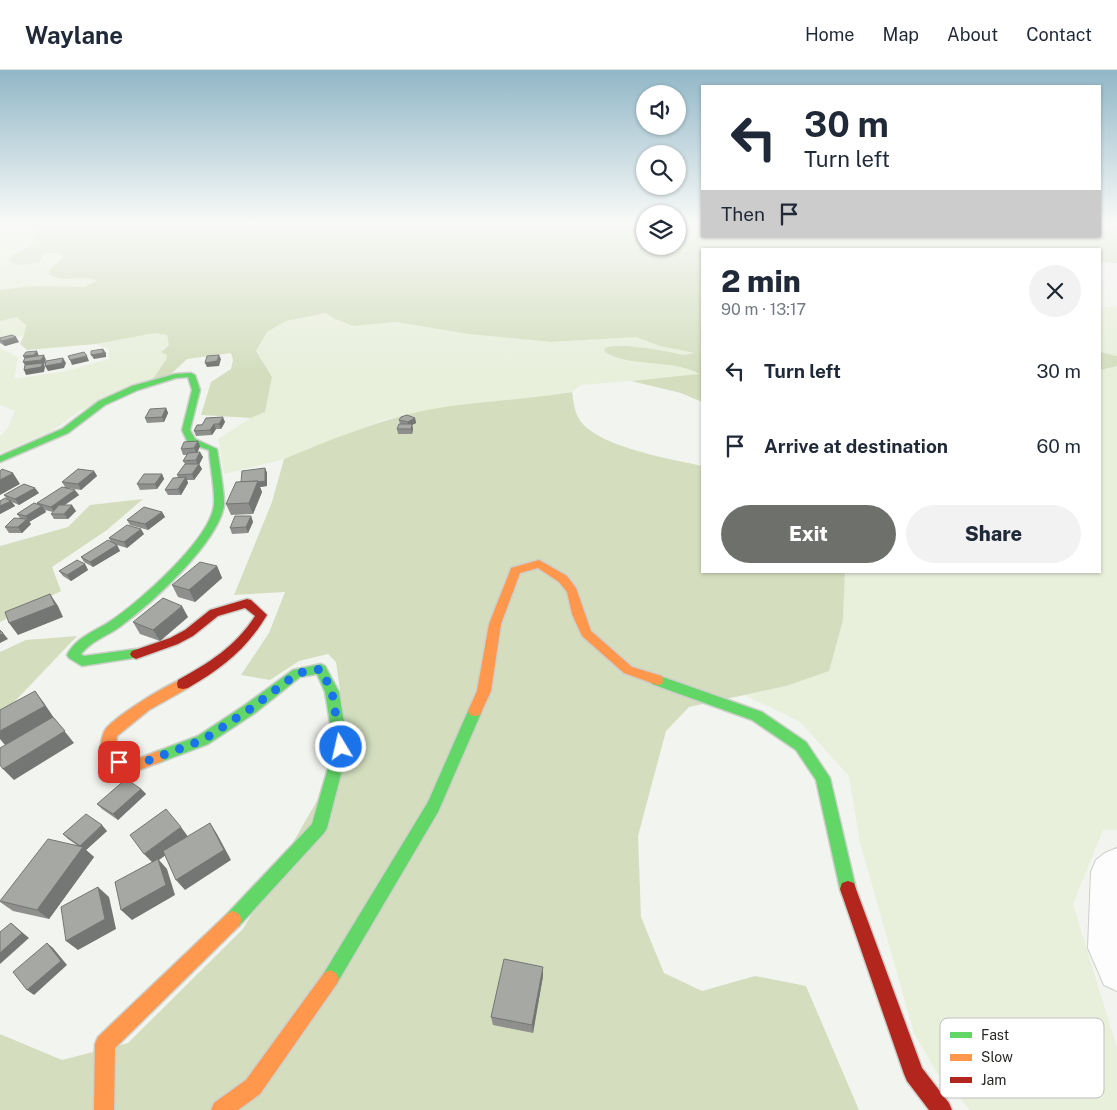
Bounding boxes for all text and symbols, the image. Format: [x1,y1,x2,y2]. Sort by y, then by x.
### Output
text: Waylane [25,21,123,49]
text: Home [805,24,855,45]
text: Map [883,24,919,45]
text: About [947,24,998,45]
text: Contact [1026,24,1092,45]
map controls [636,85,686,255]
button: sound [636,85,686,135]
text: 30 m [804,104,889,145]
icon: left [721,105,786,170]
button: search [636,145,686,195]
text: Turn left [804,146,890,172]
icon: arrive [775,200,803,228]
text: Then [721,203,765,225]
button: layers [636,205,686,255]
text: 2 min [721,263,801,299]
button: close [1029,265,1081,317]
text: 90 m · 13:17 [721,300,806,319]
icon: left [721,357,749,385]
text: Turn left [764,360,841,382]
text: 30 m [1036,360,1081,382]
icon: arrive [721,432,749,460]
text: Arrive at destination [764,435,948,457]
text: 60 m [1037,435,1081,457]
button: Exit [721,505,896,563]
button: Share [906,505,1081,563]
position arrow [314,720,366,772]
pin [98,741,140,783]
icon: arrive [105,748,133,776]
legend [940,1018,1104,1098]
text: Fast [981,1027,1009,1043]
text: Slow [981,1049,1013,1065]
text: Jam [981,1072,1006,1088]

